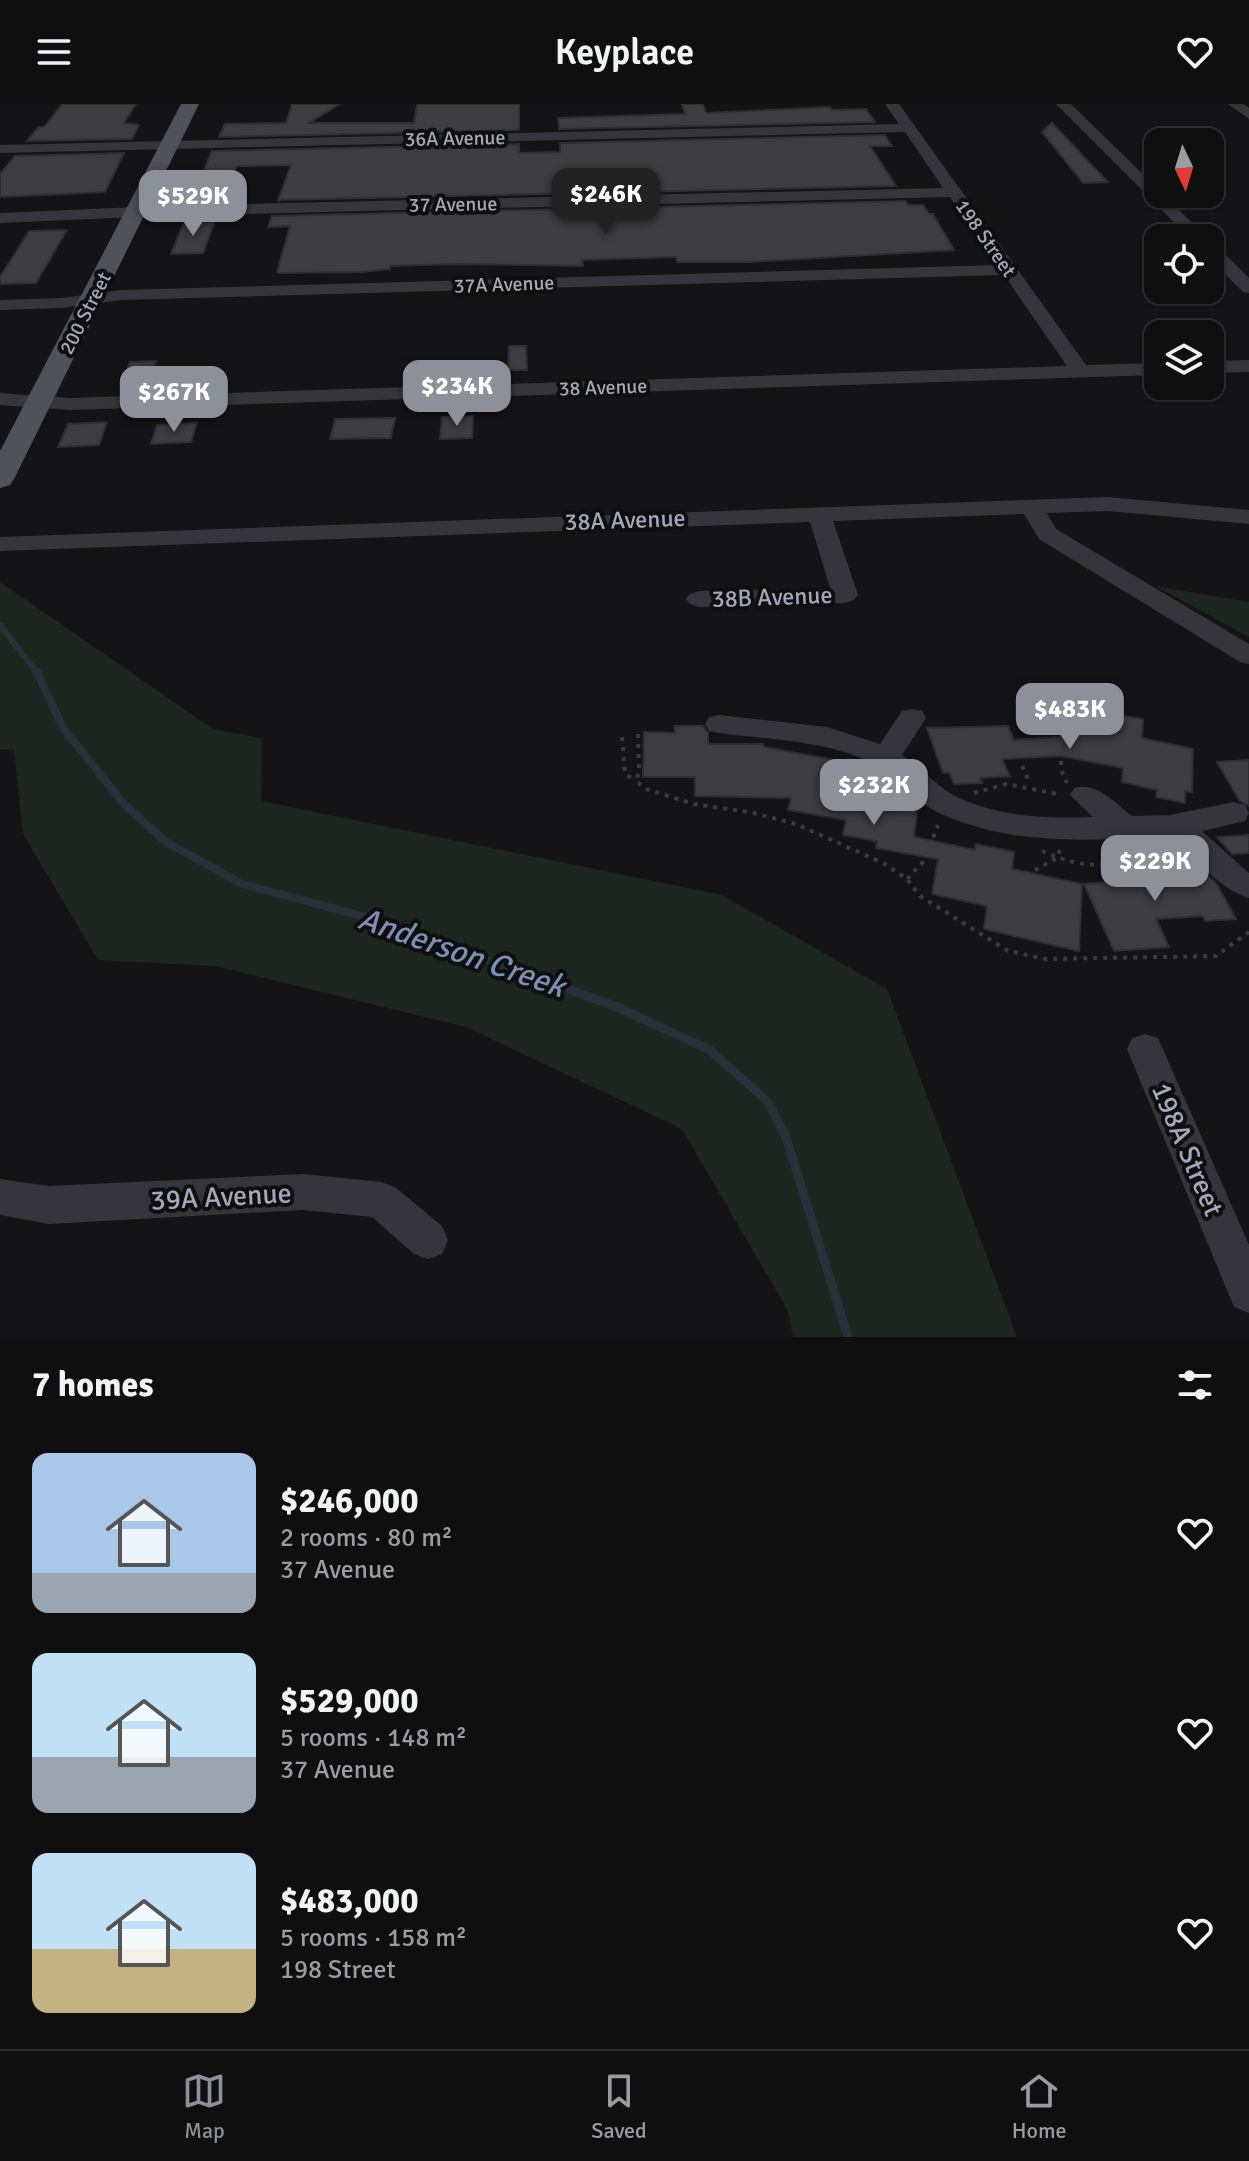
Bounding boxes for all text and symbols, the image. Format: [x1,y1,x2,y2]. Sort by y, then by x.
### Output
icon: menu [32,30,76,74]
text: Keyplace [555,30,694,75]
icon: heart [1173,30,1217,74]
street label: 36A Avenue [404,125,506,152]
north arrow [1144,128,1224,208]
map controls [1144,128,1224,400]
pin: $246K [550,168,662,236]
pin: $529K [137,170,249,238]
text: $246K [570,178,642,210]
text: $529K [157,180,229,212]
street label: 37 Avenue [409,191,498,218]
street label: 198 Street [950,195,1021,282]
button: locate [1144,224,1224,304]
street label: 200 Street [54,268,117,359]
street label: 37A Avenue [453,270,555,299]
button: layers [1144,320,1224,400]
pin: $234K [401,360,513,428]
pin: $267K [118,366,230,434]
text: $234K [421,370,493,402]
street label: 38 Avenue [558,373,648,402]
text: $267K [138,376,210,408]
street label: 38A Avenue [564,503,686,537]
street label: 38B Avenue [711,580,833,614]
pin: $483K [1014,683,1126,751]
text: $483K [1034,693,1106,725]
pin: $232K [818,759,930,827]
text: $232K [838,769,910,801]
pin: $229K [1099,835,1211,903]
text: $229K [1119,845,1191,877]
water label: Anderson Creek [354,899,573,1007]
street label: 198A Street [1144,1078,1230,1221]
street label: 39A Avenue [150,1176,292,1218]
icon: filters [1173,1363,1217,1407]
text: 7 homes [32,1364,153,1406]
text: $246,000 [280,1480,419,1522]
icon: home [96,1485,192,1581]
icon: heart [1173,1511,1217,1555]
text: 2 rooms · 80 m² [280,1522,453,1554]
text: 37 Avenue [280,1554,395,1586]
text: $529,000 [280,1680,419,1722]
icon: home [96,1685,192,1781]
icon: heart [1173,1711,1217,1755]
text: 5 rooms · 148 m² [280,1722,467,1754]
text: 37 Avenue [280,1754,395,1786]
text: $483,000 [280,1880,419,1922]
icon: home [96,1885,192,1981]
icon: heart [1173,1911,1217,1955]
text: 5 rooms · 158 m² [280,1922,467,1954]
text: 198 Street [280,1954,396,1986]
tab: Map [182,2069,226,2144]
tab: Saved [591,2069,647,2144]
tab: Home [1012,2069,1067,2144]

